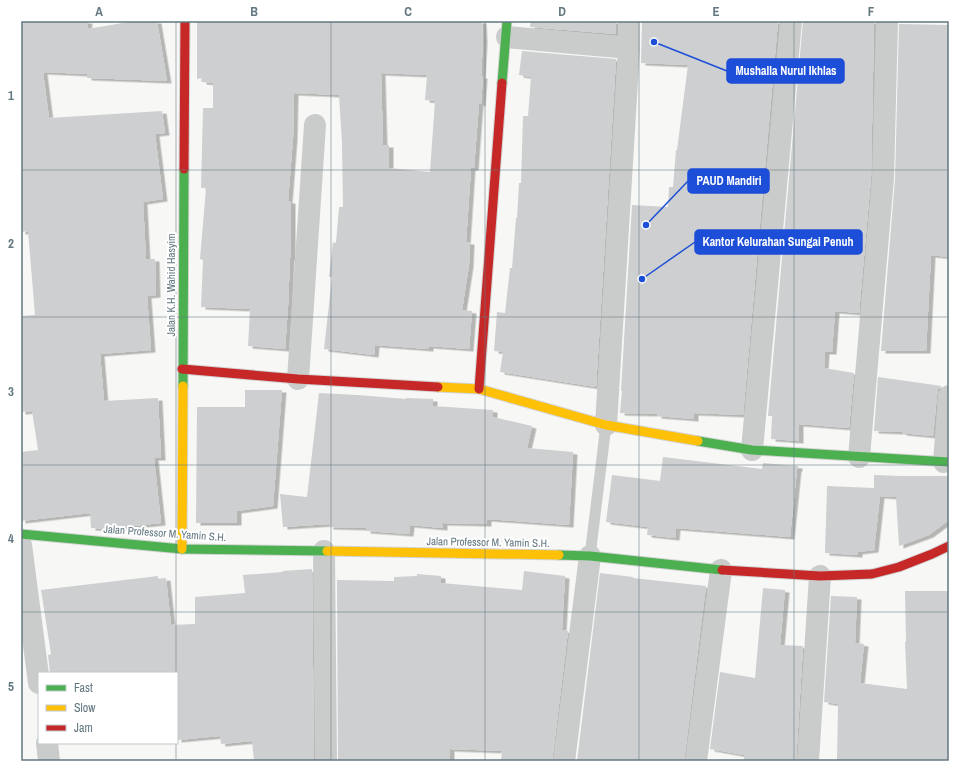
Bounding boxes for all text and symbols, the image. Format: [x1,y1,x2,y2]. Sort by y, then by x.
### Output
text: A [95,3,103,20]
text: B [250,3,258,20]
text: C [404,3,412,20]
text: D [558,3,566,20]
text: E [712,3,720,20]
text: F [868,3,875,20]
callout: Mushalla Nurul Ikhlas [727,59,844,83]
text: Mushalla Nurul Ikhlas [735,63,837,79]
text: 1 [8,87,14,104]
callout: PAUD Mandiri [688,169,769,193]
text: PAUD Mandiri [697,173,762,189]
callout: Kantor Kelurahan Sungai Penuh [695,230,862,254]
street label: Jalan K.H. Wahid Hasyim [164,234,178,336]
text: Kantor Kelurahan Sungai Penuh [703,234,853,250]
text: 2 [8,235,14,252]
text: 3 [8,383,14,400]
street label: Jalan Professor M. Yamin S.H. [103,522,227,544]
text: 4 [8,530,14,547]
street label: Jalan Professor M. Yamin S.H. [426,534,550,550]
legend [38,672,178,744]
text: 5 [8,678,14,695]
text: Fast [74,680,93,696]
text: Slow [74,700,96,716]
text: Jam [74,720,93,736]

